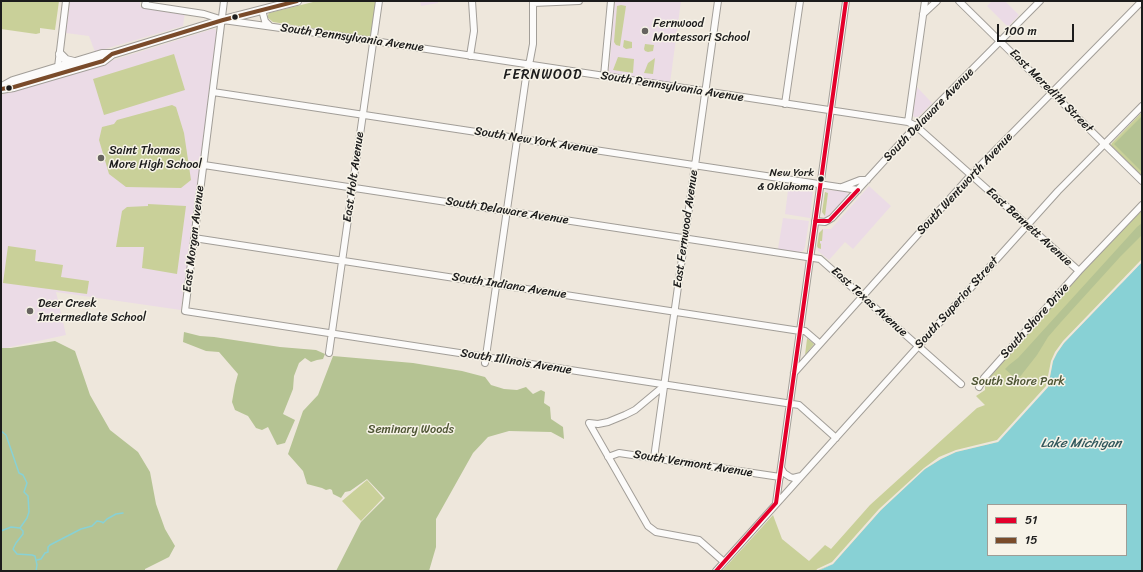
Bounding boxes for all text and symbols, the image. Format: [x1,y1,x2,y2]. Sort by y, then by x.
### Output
unlabelled marker [230,12,240,22]
scale bar [999,16,1076,42]
place label: Fernwood Montessori School [653,17,750,45]
text: 100 m [1004,20,1037,42]
street label: South Pennsylvania Avenue [279,21,425,55]
marker: Fernwood Montessori School [640,26,650,36]
street label: East Meredith Street [1006,46,1096,136]
street label: South Delaware Avenue [881,65,977,165]
district label: FERNWOOD [503,67,583,83]
street label: South Pennsylvania Avenue [600,69,744,105]
unlabelled marker [4,83,14,93]
street label: South New York Avenue [473,124,599,158]
street label: South Wentworth Avenue [914,130,1016,238]
street label: East Holt Avenue [341,131,367,223]
place label: Saint Thomas More High School [109,144,202,172]
marker: Saint Thomas More High School [96,153,106,163]
place label: New York & Oklahoma [757,166,814,192]
street label: East Fernwood Avenue [671,169,701,289]
marker: New York & Oklahoma [816,174,826,184]
street label: East Morgan Avenue [180,185,208,293]
street label: East Bennett Avenue [983,185,1075,269]
street label: South Delaware Avenue [444,194,570,228]
street label: South Superior Street [912,254,1002,352]
street label: East Texas Avenue [828,264,910,340]
street label: South Indiana Avenue [451,270,567,302]
street label: South Shore Drive [998,281,1072,361]
place label: Deer Creek Intermediate School [38,297,146,325]
marker: Deer Creek Intermediate School [25,306,35,316]
street label: South Illinois Avenue [459,346,573,378]
park label: South Shore Park [971,375,1065,389]
park label: Seminary Woods [368,423,454,437]
water label: Lake Michigan [1041,436,1121,452]
street label: South Vermont Avenue [632,447,754,481]
legend [987,504,1127,556]
text: 51 [1025,509,1037,531]
text: 15 [1025,529,1037,551]

